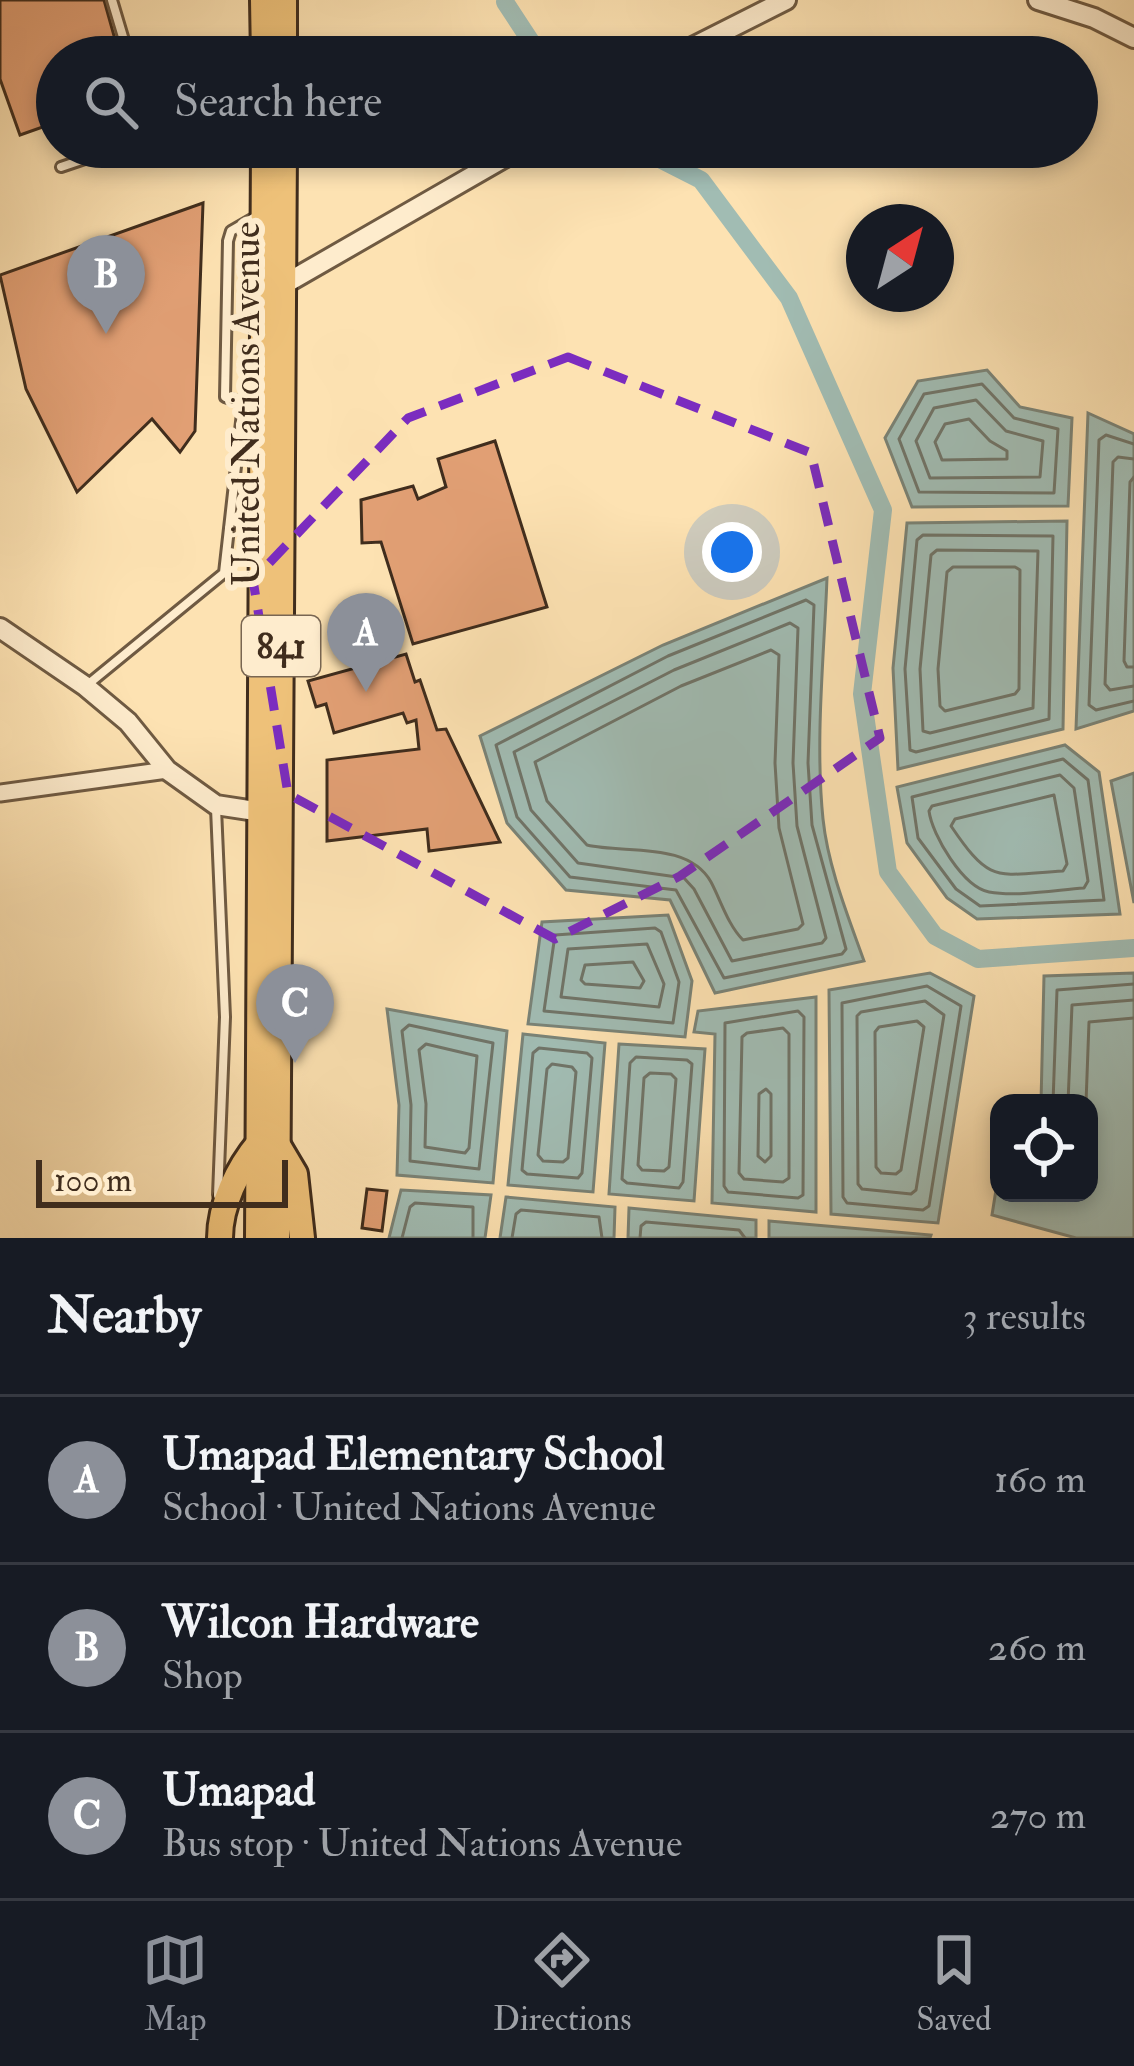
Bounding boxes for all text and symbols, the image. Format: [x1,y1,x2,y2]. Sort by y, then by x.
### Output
search box [36,36,1098,168]
icon: search [78,69,144,135]
text: Search here [174,74,382,130]
north arrow [846,204,954,312]
street label: United Nations Avenue [222,222,271,586]
pin: B [67,235,145,334]
your location [702,522,762,582]
pin: A [327,593,405,692]
road number: 841 [242,616,320,676]
pin: C [256,964,334,1063]
map controls [990,1094,1098,1202]
button: locate [990,1094,1098,1202]
scale bar [36,1154,288,1207]
text: 100 m [54,1160,132,1201]
text: Nearby [48,1284,201,1348]
text: 3 results [963,1292,1086,1341]
text: Umapad Elementary School [162,1427,665,1483]
text: A [75,1455,99,1504]
text: 160 m [994,1455,1086,1504]
text: School · United Nations Avenue [162,1483,656,1532]
text: Wilcon Hardware [162,1595,479,1651]
text: B [74,1623,100,1672]
text: 260 m [988,1623,1086,1672]
text: Shop [162,1651,243,1700]
text: Umapad [162,1763,315,1819]
text: C [73,1791,101,1840]
text: 270 m [990,1791,1086,1840]
text: Bus stop · United Nations Avenue [162,1819,682,1868]
tab: Map [142,1927,208,2040]
tab: Directions [493,1927,632,2040]
tab: Saved [916,1927,992,2040]

